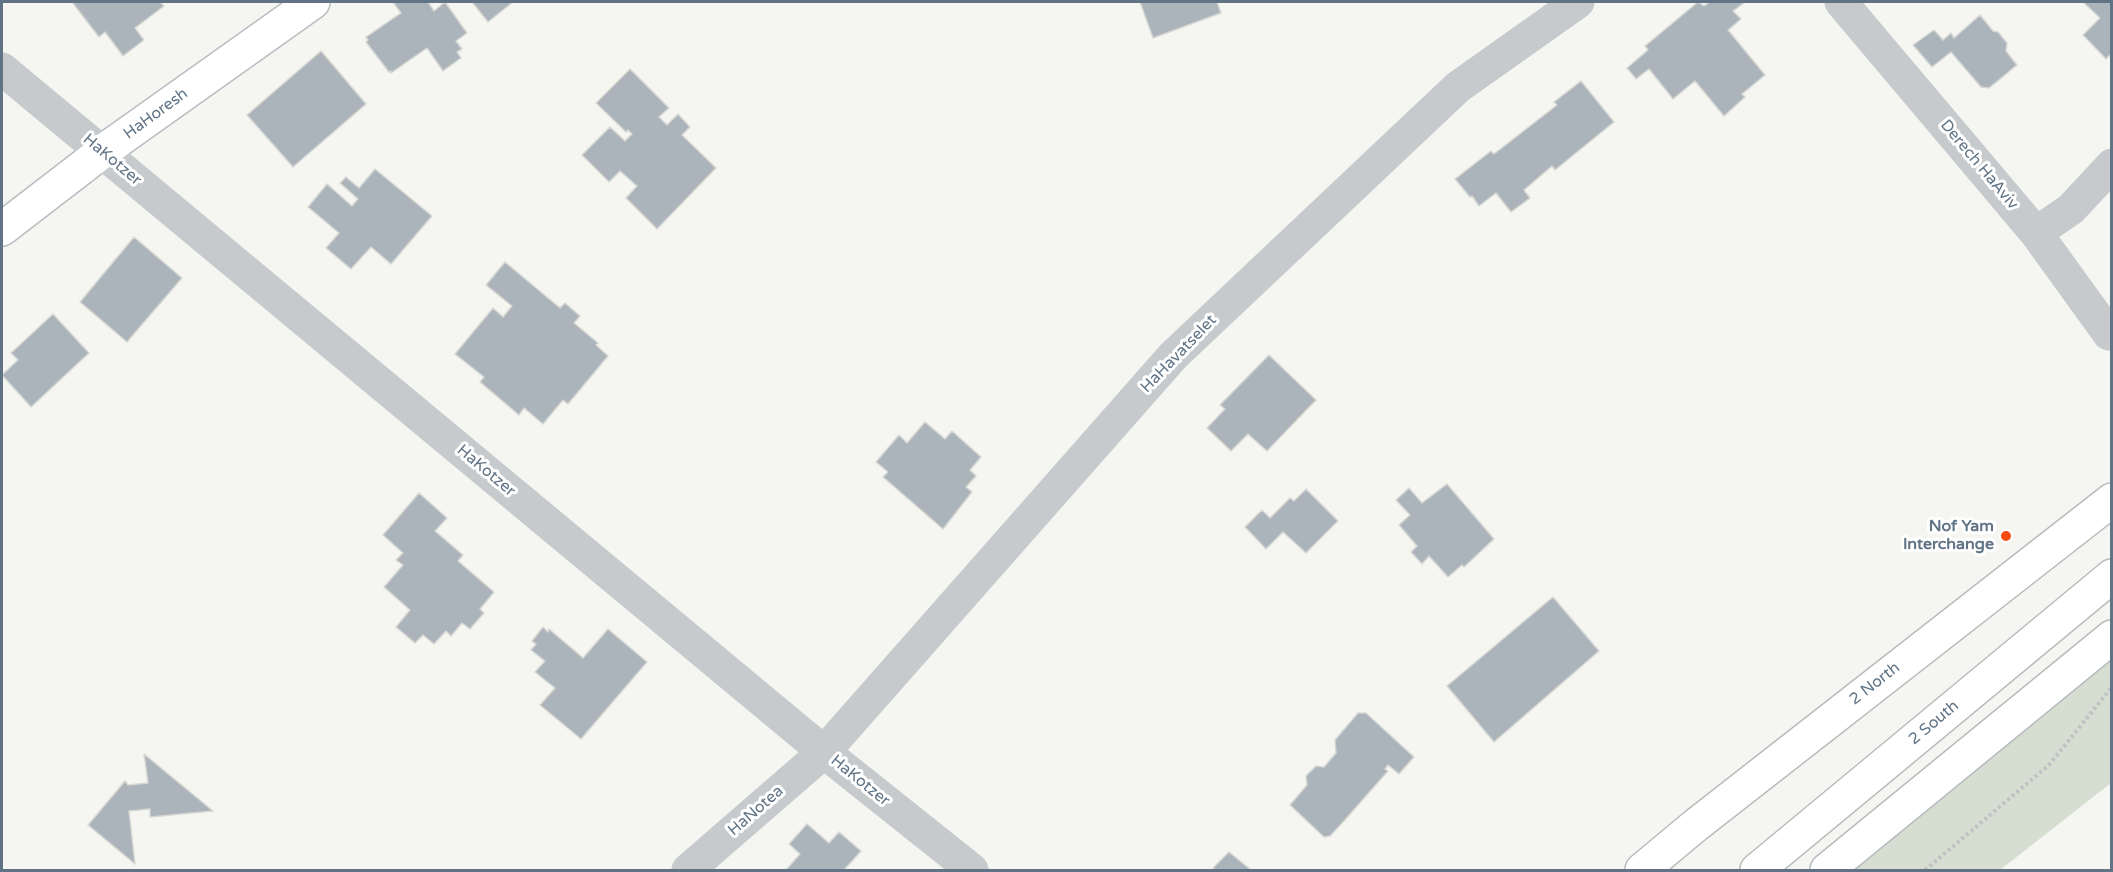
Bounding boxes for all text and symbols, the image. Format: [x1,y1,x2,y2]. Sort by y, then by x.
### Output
street label: HaHoresh [120,84,192,144]
street label: Derech HaAviv [1936,116,2022,214]
street label: HaKotzer [79,130,145,190]
street label: HaHavatselet [1137,311,1221,397]
street label: HaKotzer [453,441,519,501]
place label: Nof Yam Interchange [1903,517,1994,555]
marker: Nof Yam Interchange [1999,529,2013,543]
street label: 2 North [1846,658,1904,710]
street label: 2 South [1905,697,1963,749]
street label: HaKotzer [827,751,893,811]
street label: HaNotea [724,782,788,840]

